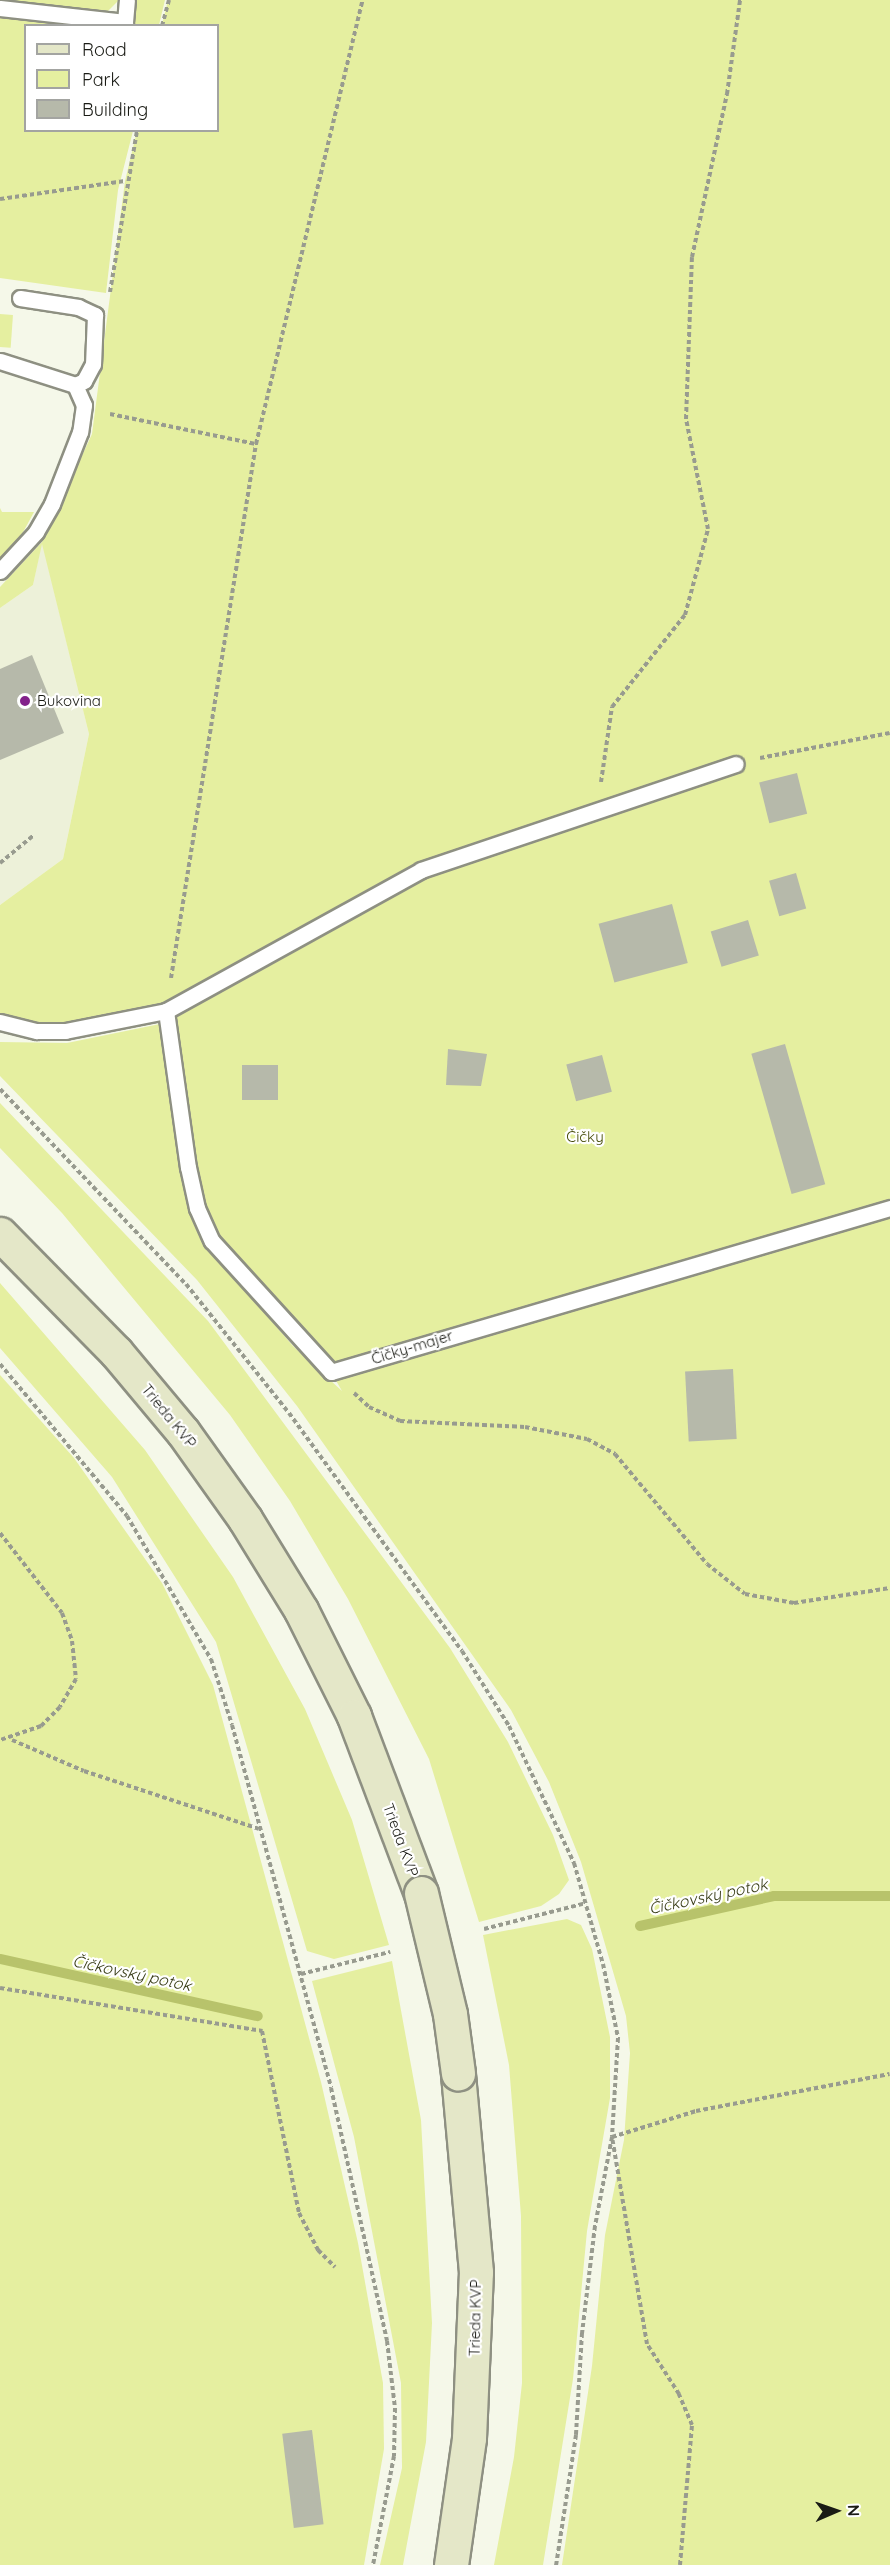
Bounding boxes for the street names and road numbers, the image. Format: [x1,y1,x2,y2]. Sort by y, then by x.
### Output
street label: Čičky-majer [369,1326,455,1368]
street label: Trieda KVP [138,1380,200,1452]
street label: Trieda KVP [379,1801,423,1879]
street label: Trieda KVP [465,2279,485,2357]

